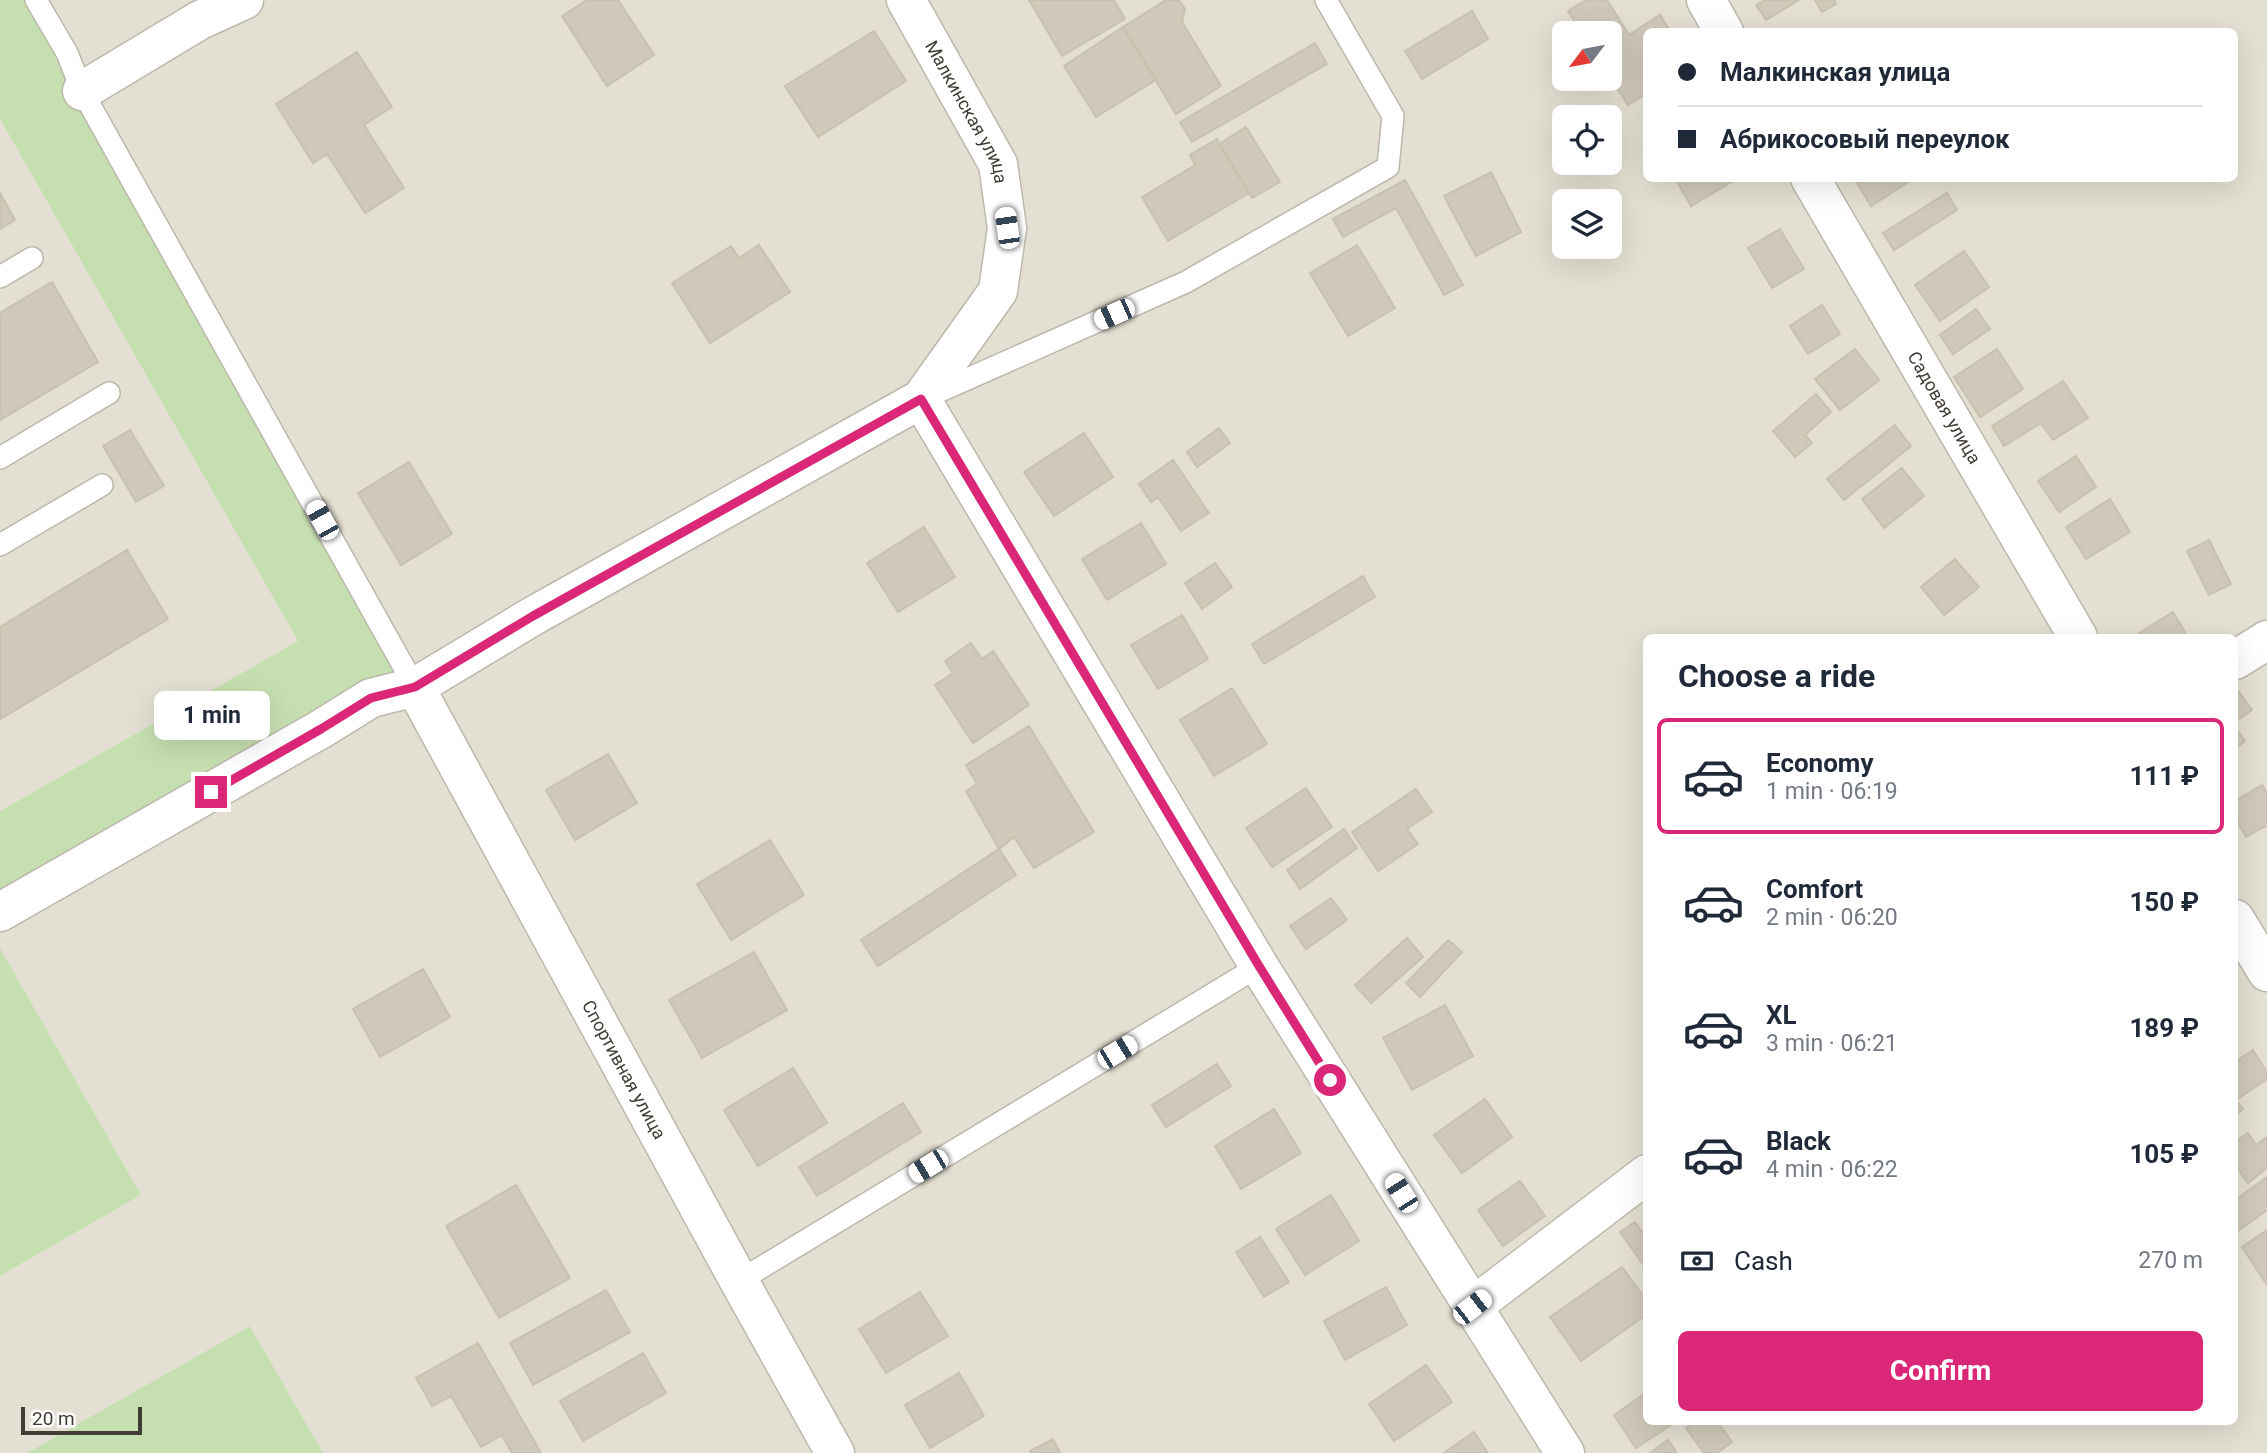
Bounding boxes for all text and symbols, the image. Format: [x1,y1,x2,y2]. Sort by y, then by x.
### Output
north arrow [1552,21,1622,91]
map controls [1552,21,1622,259]
street label: Малкинская улица [921,37,1012,185]
text: Малкинская улица [1720,57,1950,87]
button: locate [1552,105,1622,175]
text: Абрикосовый переулок [1720,124,2010,154]
button: layers [1552,189,1622,259]
car [994,206,1021,250]
car [1091,296,1138,332]
street label: Садовая улица [1904,348,1986,467]
car [303,497,342,543]
text: Choose a ride [1678,657,1875,695]
callout: 1 min [153,690,269,740]
text: 1 min [183,702,241,729]
icon: car [1682,745,1745,808]
text: Economy [1766,748,1873,778]
text: 111 ₽ [2129,761,2199,791]
route end [195,776,227,808]
text: 1 min · 06:19 [1766,778,1898,805]
icon: car [1682,871,1745,934]
text: Comfort [1766,874,1863,904]
text: 150 ₽ [2129,887,2199,917]
text: 2 min · 06:20 [1766,904,1898,931]
street label: Спортивная улица [578,996,671,1143]
icon: car [1682,997,1745,1060]
text: XL [1766,1000,1797,1030]
text: 189 ₽ [2129,1013,2199,1043]
text: 3 min · 06:21 [1766,1030,1898,1057]
car [1094,1032,1141,1072]
route start [1314,1064,1346,1096]
icon: car [1682,1123,1745,1186]
text: Black [1766,1126,1831,1156]
text: 105 ₽ [2129,1139,2199,1169]
car [905,1146,952,1186]
text: 4 min · 06:22 [1766,1156,1898,1183]
car [1381,1170,1422,1216]
icon: cash [1678,1242,1716,1280]
text: Cash [1734,1246,1793,1276]
text: 270 m [2138,1247,2203,1274]
car [1449,1286,1496,1328]
button: Confirm [1678,1331,2203,1411]
scale bar [21,1404,142,1436]
text: 20 m [32,1407,75,1430]

